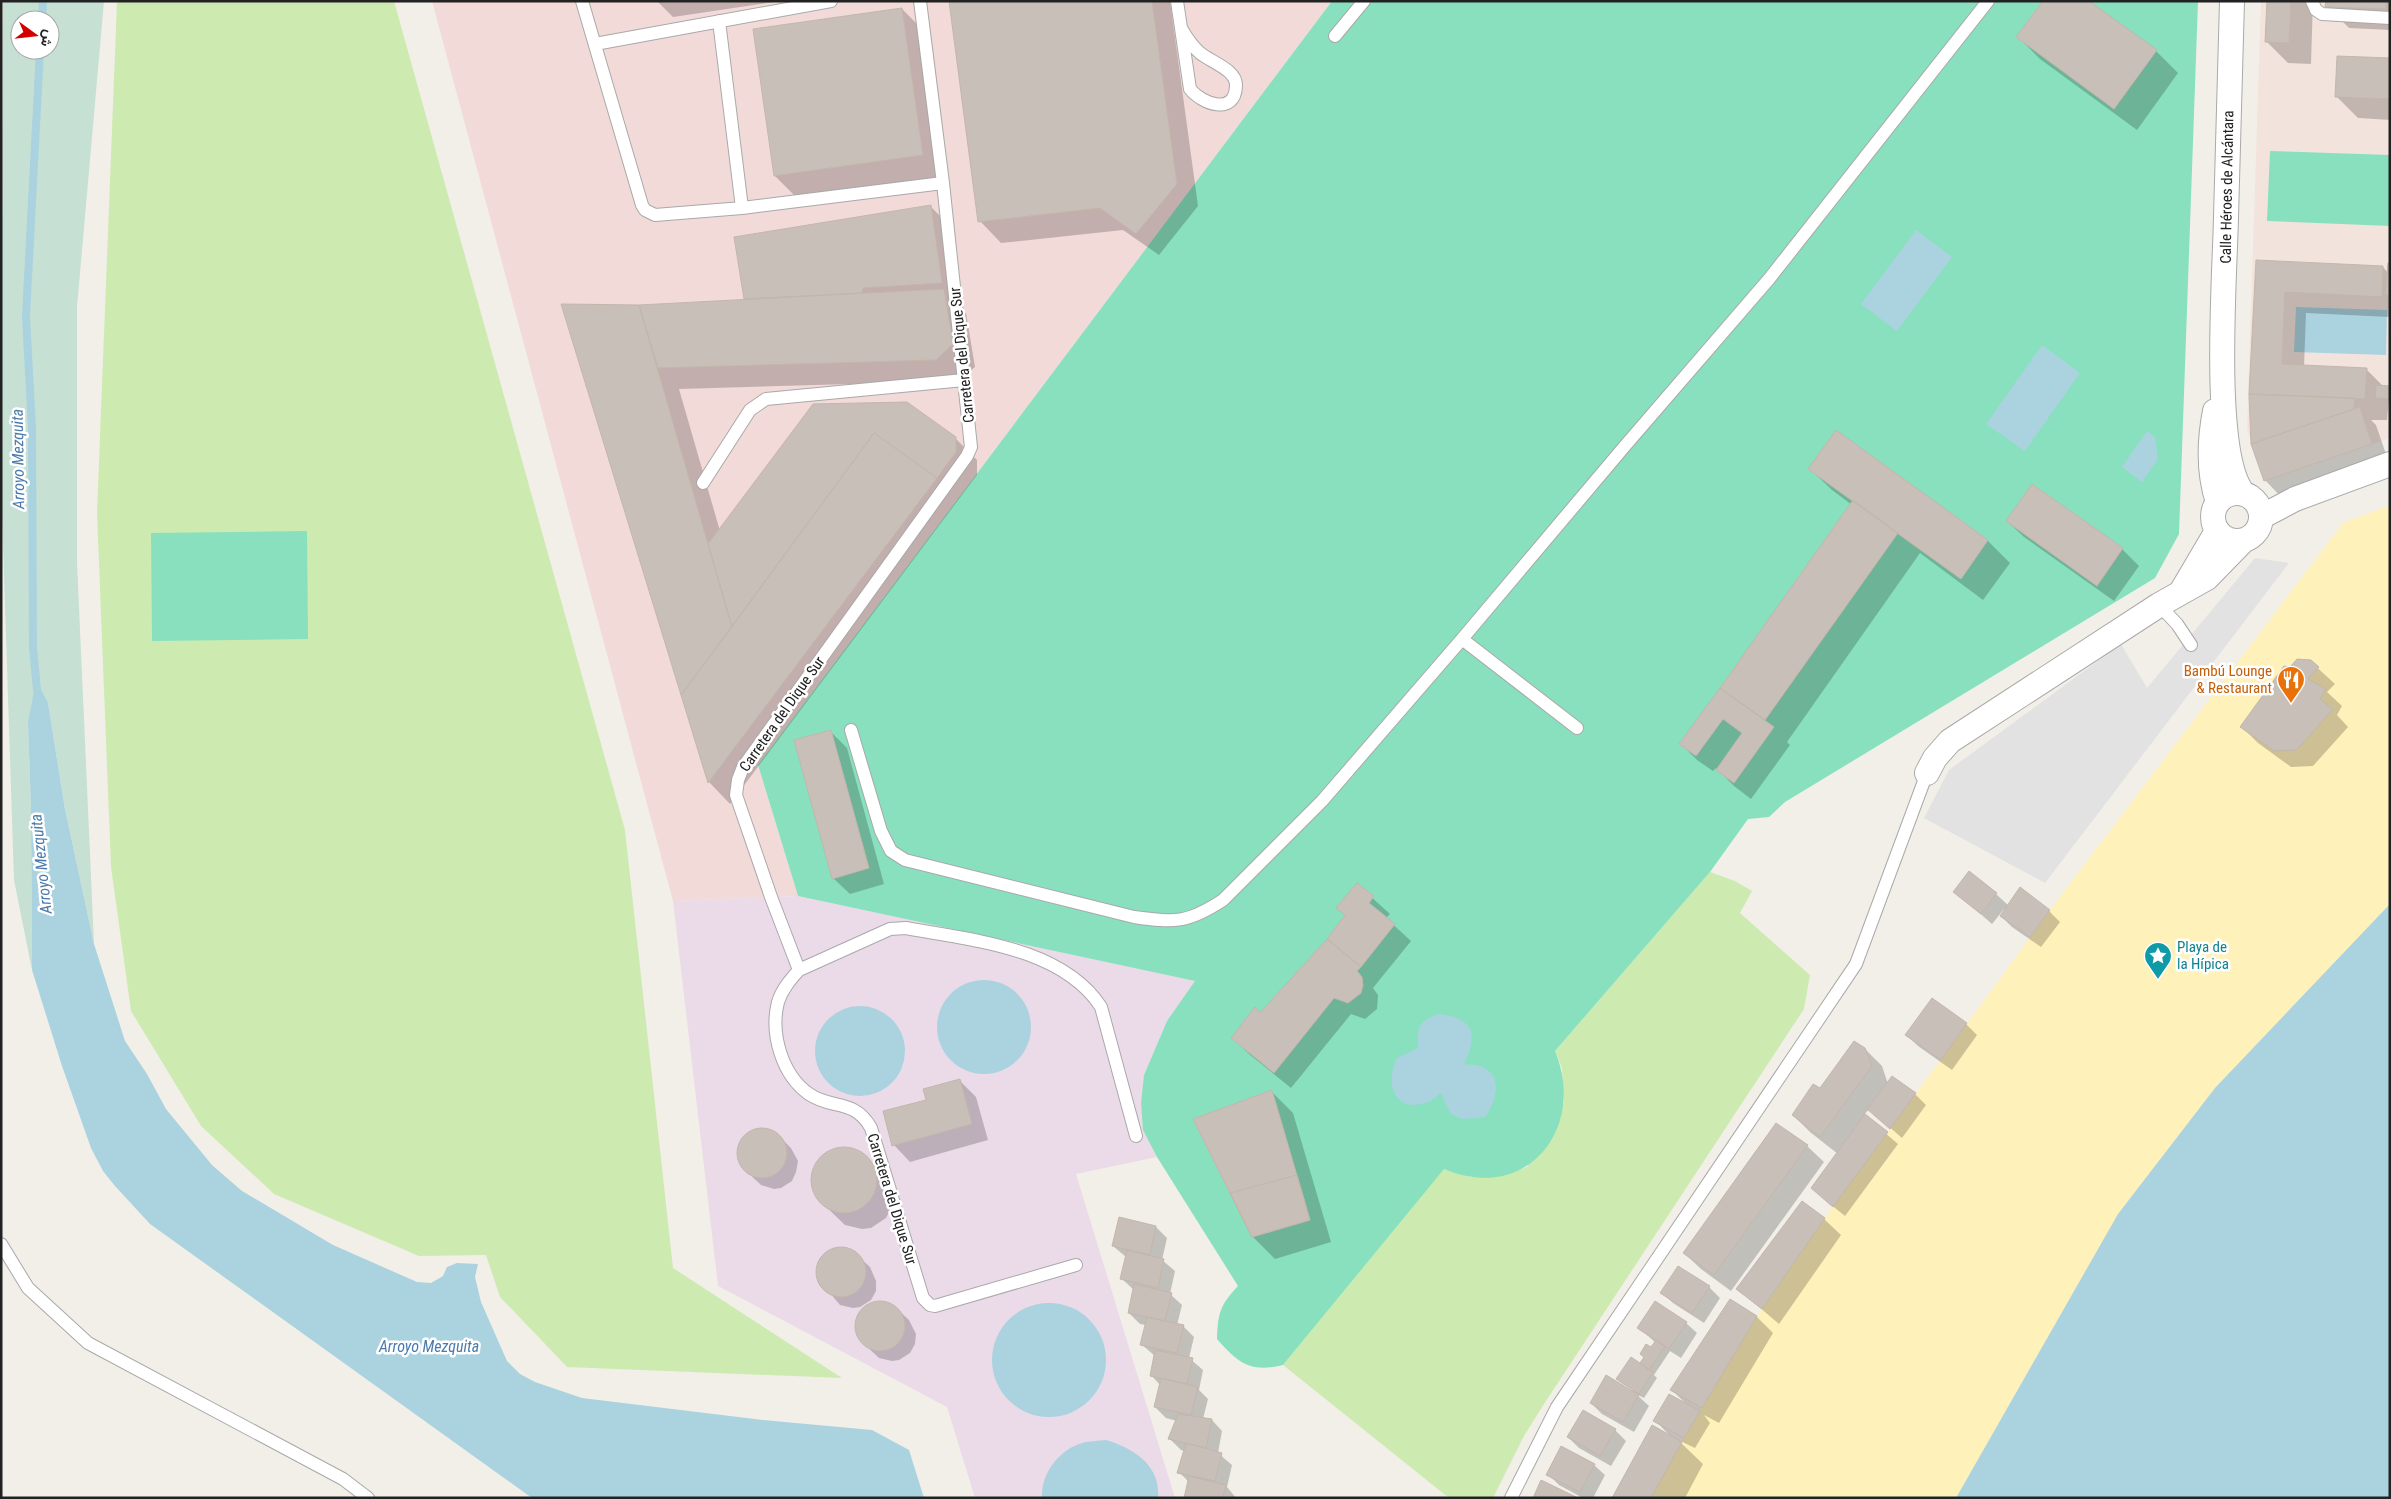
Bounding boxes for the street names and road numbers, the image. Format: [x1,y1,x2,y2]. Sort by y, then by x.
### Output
street label: Calle Héroes de Alcántara [2217,110,2237,264]
street label: Carretera del Dique Sur [946,286,978,424]
street label: Carretera del Dique Sur [736,653,829,775]
street label: Carretera del Dique Sur [863,1131,921,1267]

